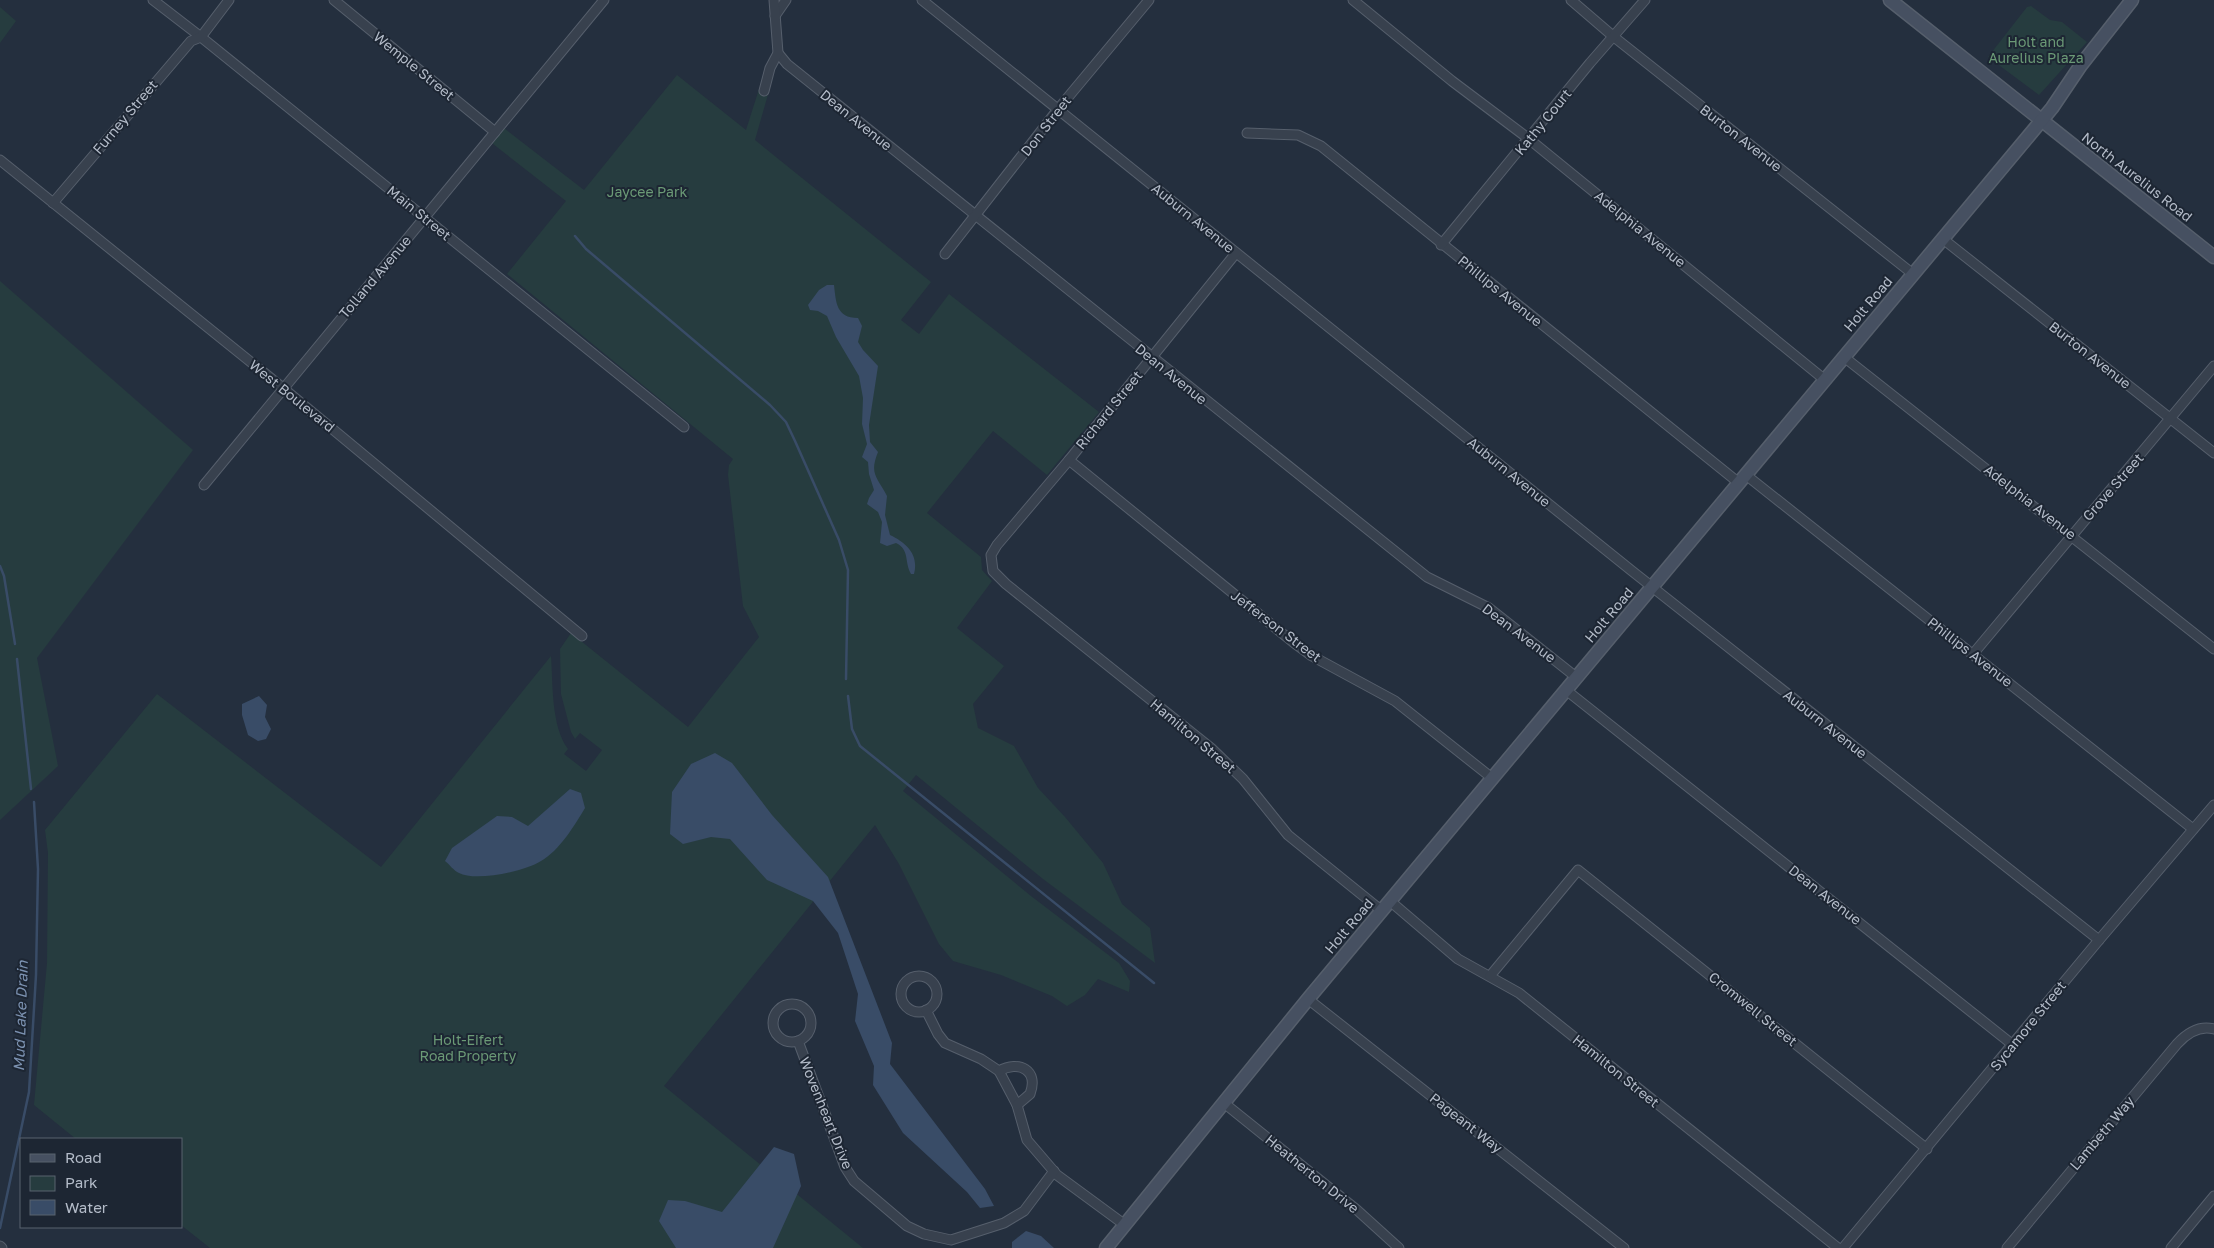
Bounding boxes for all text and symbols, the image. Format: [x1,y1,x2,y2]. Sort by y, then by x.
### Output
street label: Wemple Street [370,28,458,103]
park label: Holt and Aurelius Plaza [1988,33,2084,66]
street label: Furney Street [89,76,161,157]
street label: Kathy Court [1511,85,1574,158]
street label: Dean Avenue [817,86,896,154]
street label: Don Street [1017,92,1074,159]
street label: Burton Avenue [1697,100,1786,175]
street label: North Aurelius Road [2079,128,2196,225]
street label: Auburn Avenue [1148,179,1238,256]
street label: Main Street [384,182,455,244]
park label: Jaycee Park [607,183,687,200]
street label: Adelphia Avenue [1591,187,1689,271]
street label: Tolland Avenue [335,232,414,322]
street label: Phillips Avenue [1455,252,1546,330]
street label: Holt Road [1840,273,1896,335]
street label: Burton Avenue [2046,317,2135,392]
street label: Dean Avenue [1132,340,1211,408]
street label: West Boulevard [246,356,339,435]
street label: Richard Street [1072,367,1146,452]
street label: Auburn Avenue [1464,433,1554,510]
street label: Grove Street [2079,449,2147,524]
street label: Adelphia Avenue [1981,460,2080,543]
street label: Holt Road [1581,584,1637,646]
street label: Jefferson Street [1228,586,1325,665]
street label: Dean Avenue [1479,600,1559,666]
street label: Phillips Avenue [1924,613,2016,690]
street label: Auburn Avenue [1780,686,1871,762]
street label: Hamilton Street [1147,695,1240,776]
street label: Dean Avenue [1786,861,1865,928]
street label: Holt Road [1321,895,1377,957]
water label: Mud Lake Drain [9,960,31,1072]
street label: Cromwell Street [1706,968,1801,1049]
street label: Sycamore Street [1986,977,2069,1074]
park label: Holt-Eifert Road Property [420,1031,517,1064]
street label: Hamilton Street [1570,1031,1663,1111]
street label: Wovenheart Drive [796,1054,857,1171]
street label: Pageant Way [1427,1089,1506,1156]
street label: Lambeth Way [2066,1092,2138,1173]
street label: Heatherton Drive [1262,1131,1363,1217]
legend [20,1138,182,1228]
text: Road [65,1148,102,1166]
text: Park [65,1173,98,1191]
text: Water [65,1198,108,1216]

